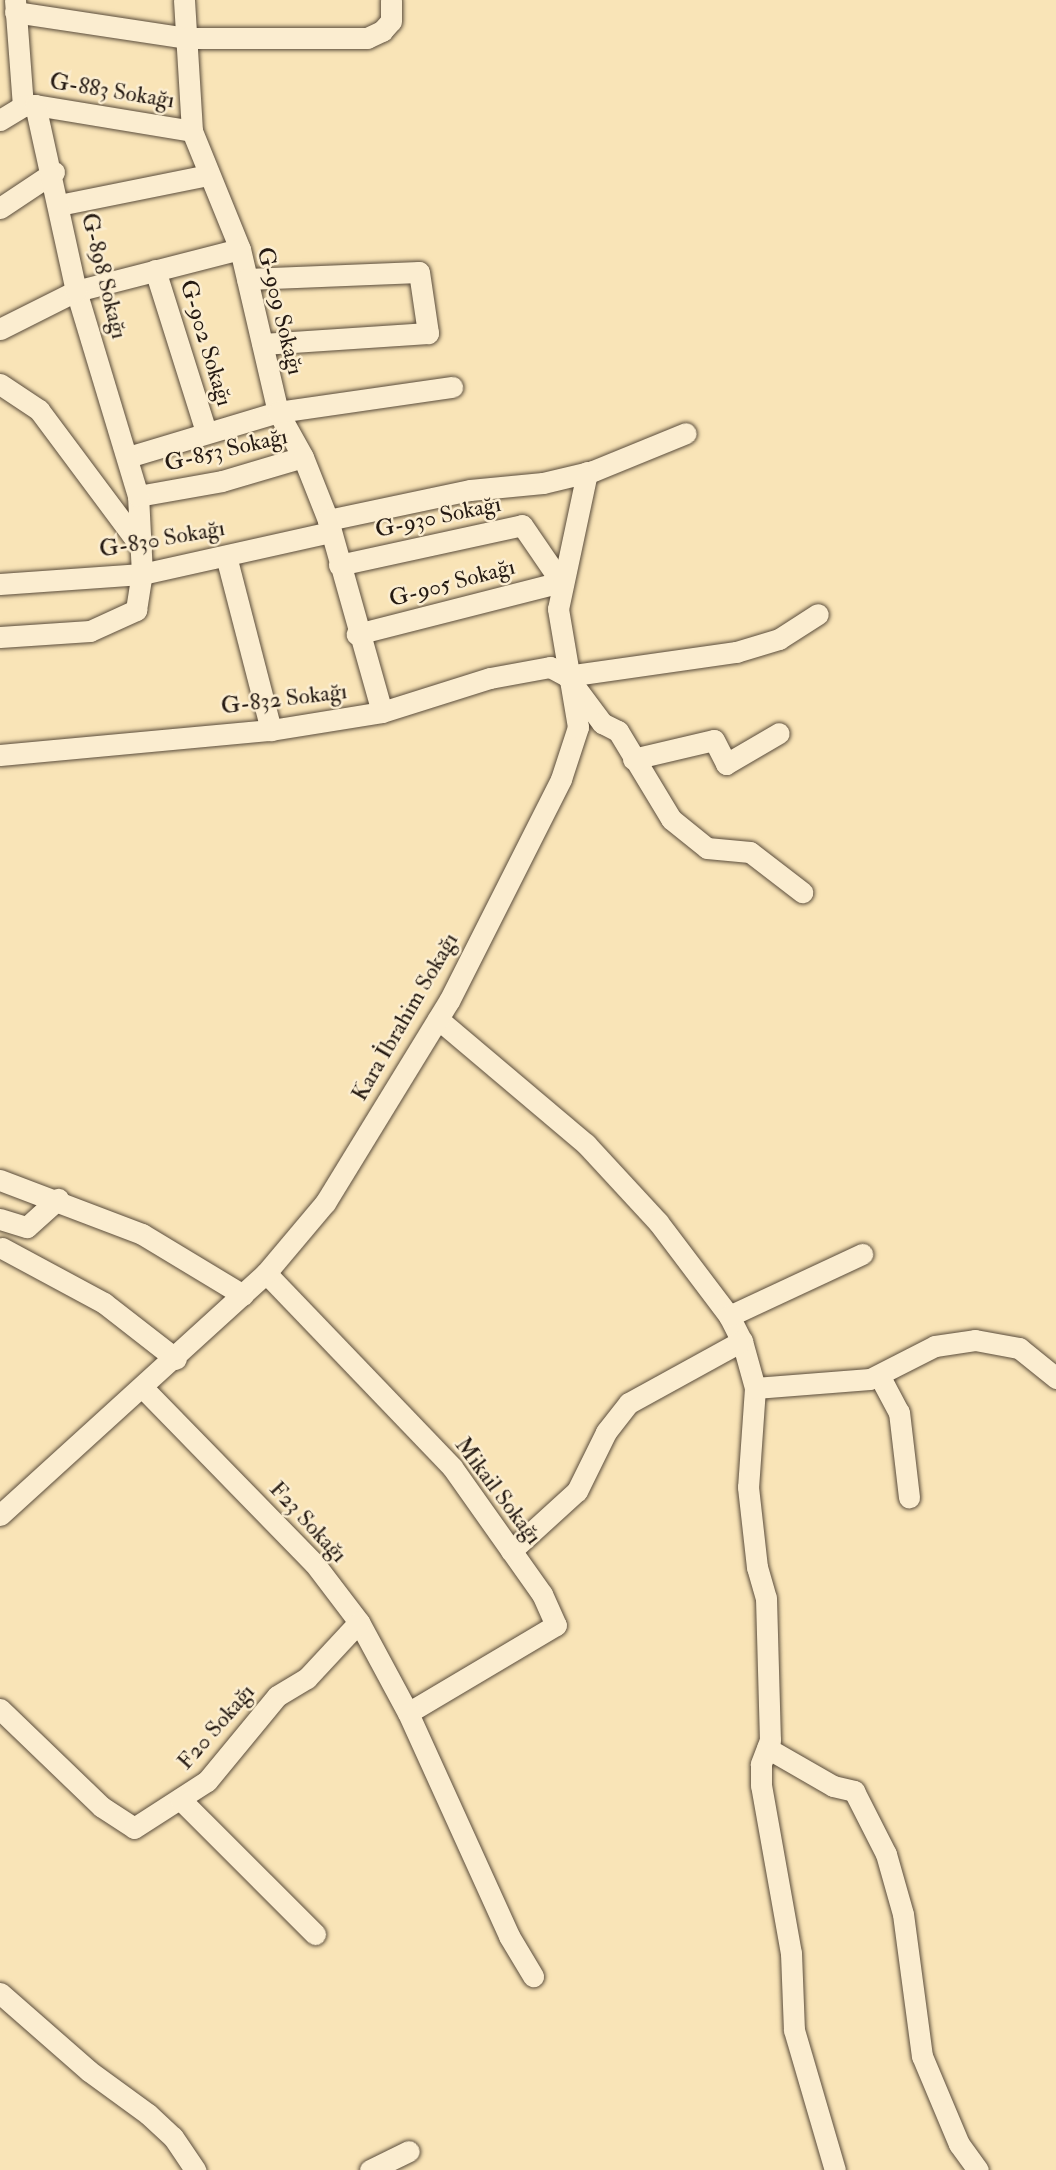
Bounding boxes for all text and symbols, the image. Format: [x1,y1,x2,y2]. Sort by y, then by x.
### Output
street label: G-883 Sokağı [48,68,176,114]
street label: G-898 Sokağı [75,210,133,342]
street label: G-909 Sokağı [251,244,309,378]
street label: G-902 Sokağı [174,277,238,409]
street label: G-853 Sokağı [162,422,290,478]
street label: G-930 Sokağı [373,490,503,544]
street label: G-830 Sokağı [97,514,227,564]
street label: G-905 Sokağı [386,553,518,613]
street label: G-832 Sokağı [219,678,349,720]
street label: Kara İbrahim Sokağı [346,928,464,1106]
street label: Mikail Sokağı [449,1432,547,1550]
street label: F23 Sokağı [263,1476,353,1568]
street label: F20 Sokağı [171,1679,261,1775]

